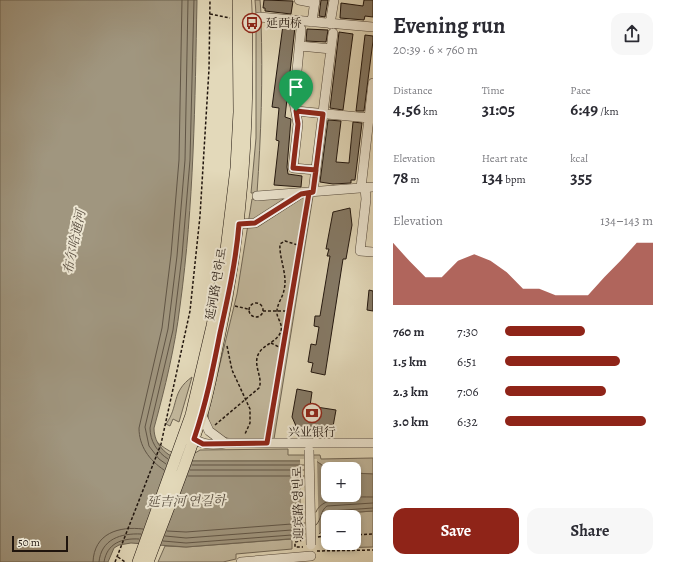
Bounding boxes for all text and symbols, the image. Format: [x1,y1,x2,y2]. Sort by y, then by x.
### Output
text: Evening run [393,11,505,41]
bus stop icon: 延西桥 [241,12,263,34]
button: share [611,13,653,55]
place label: 延西桥 [266,15,302,31]
text: 20:39 · 6 × 760 m [393,41,478,58]
pin [279,70,313,111]
icon: arrive [285,76,307,98]
text: Distance [393,83,432,98]
text: Time [482,83,505,98]
text: Pace [570,83,591,98]
text: 4.56 [393,98,421,121]
text: 31:05 [482,98,515,121]
text: 6:49 [570,98,598,121]
text: km [421,104,438,119]
text: /km [598,104,619,119]
text: Elevation [393,151,435,166]
text: Heart rate [482,151,528,166]
text: kcal [570,151,588,166]
text: 78 [393,166,408,189]
text: 134 [482,166,503,189]
text: 355 [570,166,592,189]
text: m [408,172,420,187]
text: bpm [503,172,526,187]
water label: 布尔哈通河 [59,206,89,276]
text: Elevation [393,212,443,229]
text: 134–143 m [600,212,653,229]
street label: 延河路 연하로 [202,246,230,321]
text: 760 m [393,323,424,340]
text: 7:30 [457,323,478,340]
text: 1.5 km [393,353,427,370]
text: 6:51 [457,353,476,370]
text: 2.3 km [393,383,428,400]
text: 7:06 [457,383,479,400]
bank icon: 兴业银行 [301,402,323,424]
text: 3.0 km [393,413,429,430]
text: 6:32 [457,413,478,430]
place label: 兴业银行 [288,424,336,440]
map controls [321,462,361,550]
button: + [321,462,361,502]
street label: 迎宾路 영빈로 [289,466,307,540]
water label: 延吉河 연길하 [146,492,227,510]
button: Save [393,508,519,554]
button: Share [527,508,653,554]
button: − [321,510,361,550]
scale bar [12,534,68,553]
text: 50 m [18,535,40,550]

